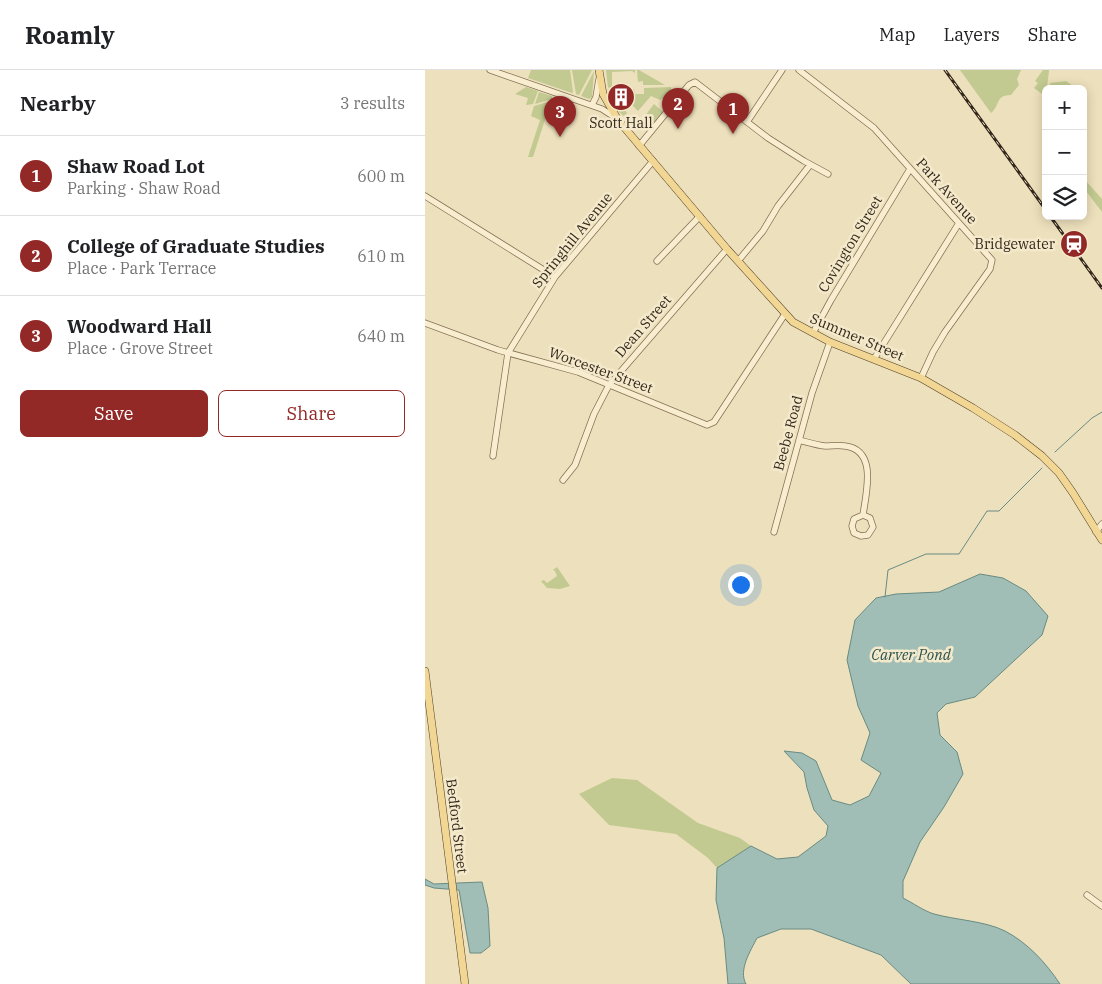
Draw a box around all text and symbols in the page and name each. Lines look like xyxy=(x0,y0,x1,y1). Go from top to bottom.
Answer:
text: Roamly xyxy=(25,19,115,51)
text: Map xyxy=(879,23,916,46)
text: Layers xyxy=(944,23,1000,46)
text: Share xyxy=(1028,23,1077,46)
building icon: Scott Hall xyxy=(606,82,636,112)
map controls xyxy=(1042,85,1087,220)
button: + xyxy=(1042,85,1087,130)
pin: 2 xyxy=(662,88,694,129)
text: Nearby xyxy=(20,89,96,117)
text: 3 results xyxy=(340,93,405,113)
pin: 1 xyxy=(717,93,749,134)
pin: 3 xyxy=(544,96,576,137)
place label: Scott Hall xyxy=(589,114,653,132)
button: − xyxy=(1042,130,1087,175)
text: Shaw Road Lot xyxy=(67,154,205,178)
street label: Park Avenue xyxy=(913,154,981,228)
text: 1 xyxy=(31,166,41,186)
text: 600 m xyxy=(357,166,405,186)
button: layers xyxy=(1042,175,1087,220)
text: Parking · Shaw Road xyxy=(67,178,221,198)
street label: Springhill Avenue xyxy=(528,189,616,291)
street label: Covington Street xyxy=(814,192,886,296)
station icon: Bridgewater xyxy=(1059,229,1089,259)
text: College of Graduate Studies xyxy=(67,234,325,258)
place label: Bridgewater xyxy=(975,235,1056,253)
text: 2 xyxy=(31,246,41,266)
text: 610 m xyxy=(357,246,405,266)
text: Place · Park Terrace xyxy=(67,258,216,278)
street label: Dean Street xyxy=(611,291,675,361)
street label: Summer Street xyxy=(808,309,907,365)
text: Woodward Hall xyxy=(67,314,212,338)
text: 3 xyxy=(31,326,41,346)
text: 640 m xyxy=(357,326,405,346)
text: Place · Grove Street xyxy=(67,338,213,358)
street label: Worcester Street xyxy=(546,343,656,397)
button: Save xyxy=(20,390,208,437)
button: Share xyxy=(218,390,405,437)
street label: Beebe Road xyxy=(769,393,807,473)
your location xyxy=(728,572,754,598)
water label: Carver Pond xyxy=(871,645,952,664)
street label: Bedford Street xyxy=(442,778,472,875)

